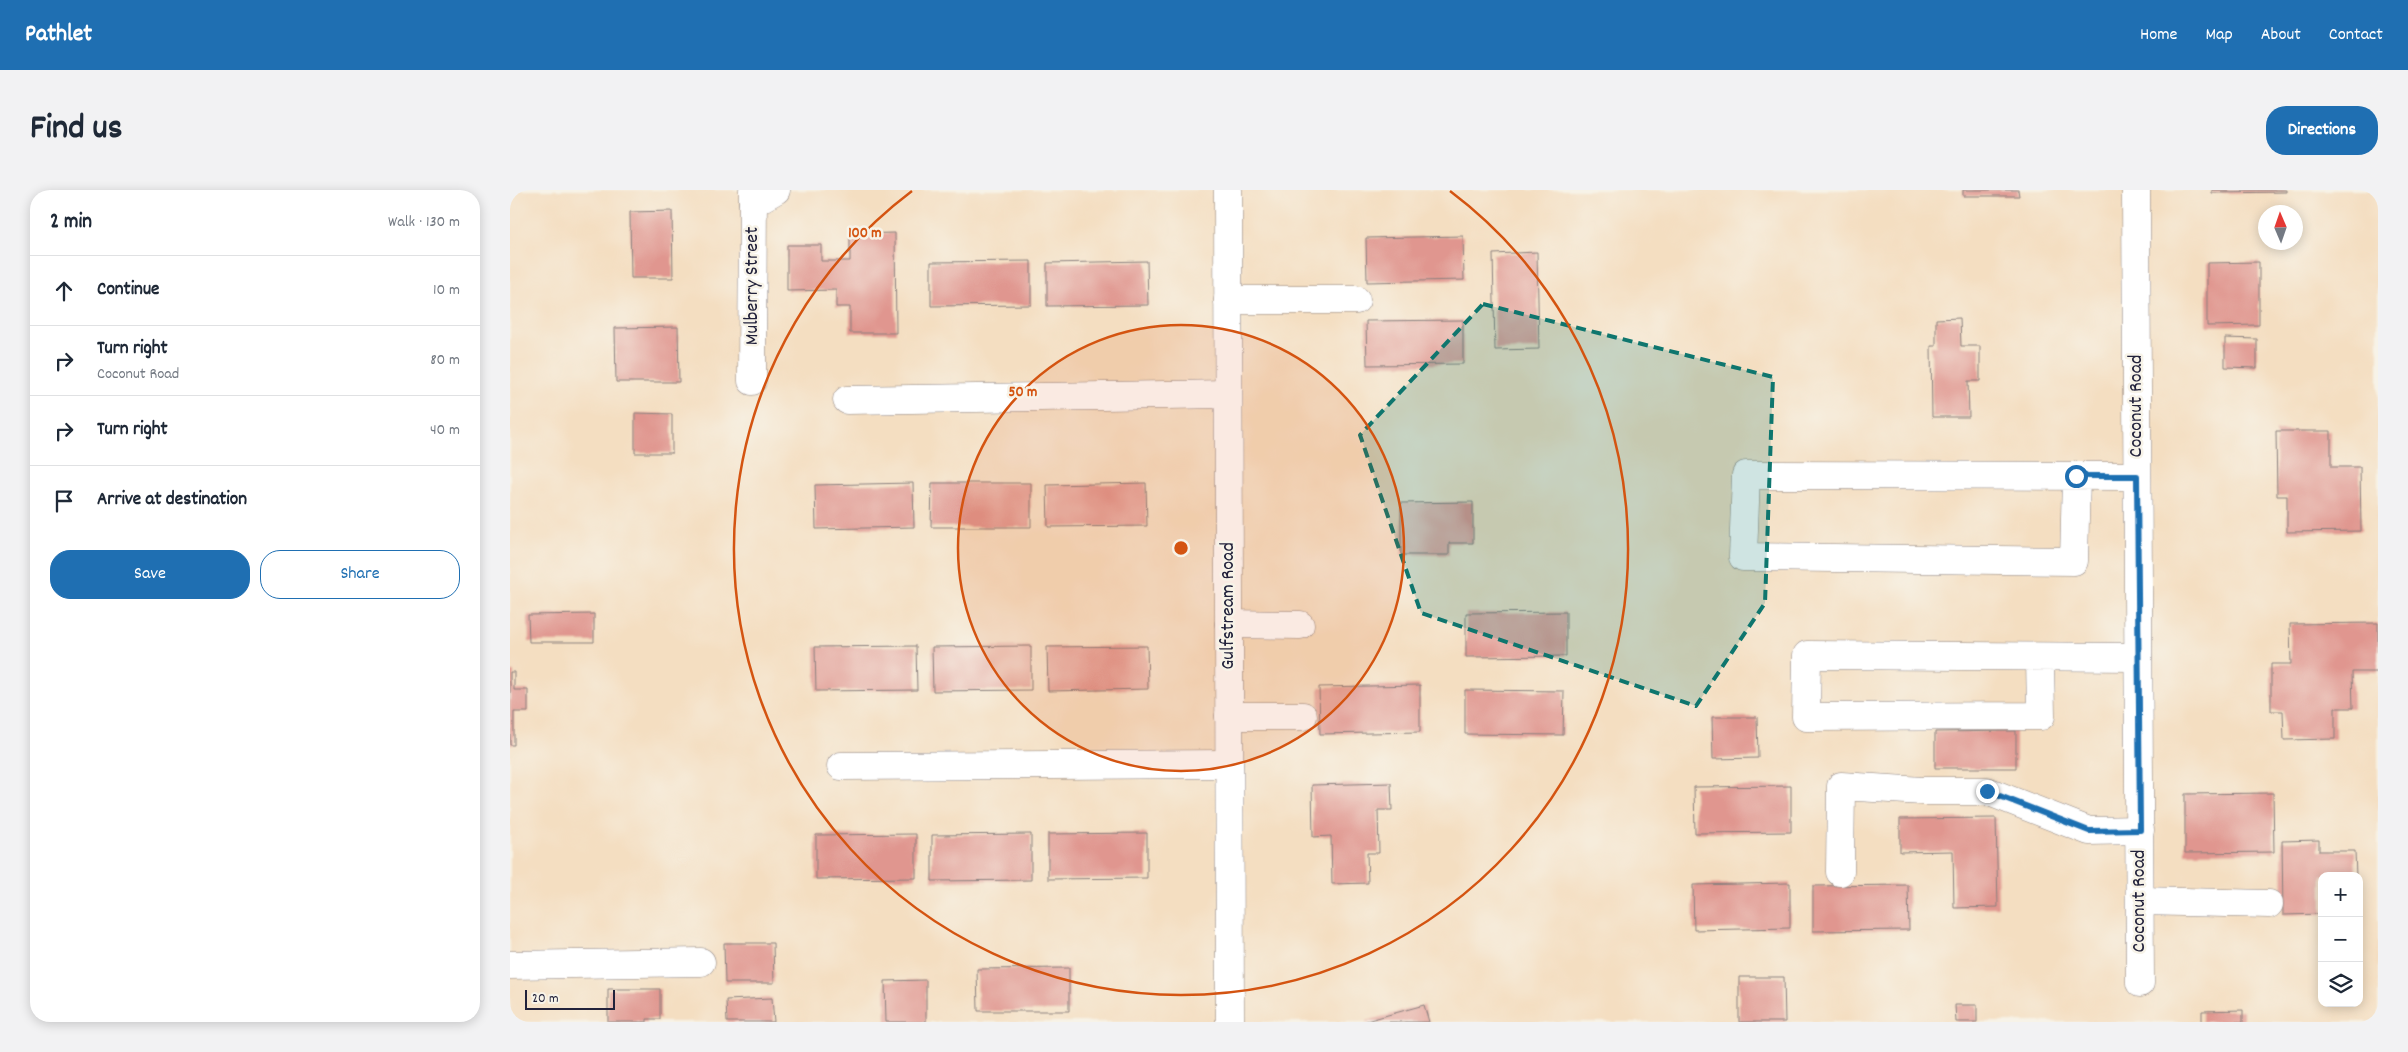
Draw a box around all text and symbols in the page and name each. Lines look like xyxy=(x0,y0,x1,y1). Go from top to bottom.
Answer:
text: Pathlet xyxy=(25,18,92,52)
text: Home xyxy=(2140,23,2177,48)
text: Map xyxy=(2205,23,2233,48)
text: About xyxy=(2261,23,2301,48)
text: Contact xyxy=(2329,23,2383,48)
text: Find us xyxy=(30,105,122,155)
button: Directions xyxy=(2266,106,2378,155)
north arrow xyxy=(2258,205,2303,250)
text: 2 min xyxy=(50,208,92,238)
text: Walk · 130 m xyxy=(388,211,460,234)
text: 100 m xyxy=(848,223,882,245)
street label: Mulberry Street xyxy=(739,227,767,345)
icon: ahead xyxy=(50,277,78,305)
text: Continue xyxy=(97,277,159,304)
text: 10 m xyxy=(433,279,460,302)
text: Turn right xyxy=(97,336,168,363)
icon: right xyxy=(50,347,78,375)
text: 80 m xyxy=(430,349,460,372)
street label: Coconut Road xyxy=(2123,355,2151,457)
text: Coconut Road xyxy=(97,363,179,386)
text: 50 m xyxy=(1009,382,1037,404)
icon: right xyxy=(50,417,78,445)
text: Turn right xyxy=(97,417,168,444)
text: 40 m xyxy=(430,419,460,442)
route start xyxy=(2065,465,2088,488)
icon: arrive xyxy=(50,487,78,515)
text: Arrive at destination xyxy=(97,487,247,514)
centre of rings xyxy=(1172,539,1190,557)
street label: Gulfstream Road xyxy=(1215,542,1243,670)
button: Save xyxy=(50,550,250,599)
button: Share xyxy=(260,550,460,599)
route end xyxy=(1976,780,1999,803)
street label: Coconut Road xyxy=(2126,850,2154,952)
map controls xyxy=(2318,872,2363,1007)
button: + xyxy=(2318,872,2363,917)
button: − xyxy=(2318,917,2363,962)
button: layers xyxy=(2318,962,2363,1007)
scale bar xyxy=(525,987,615,1010)
text: 20 m xyxy=(532,989,559,1009)

